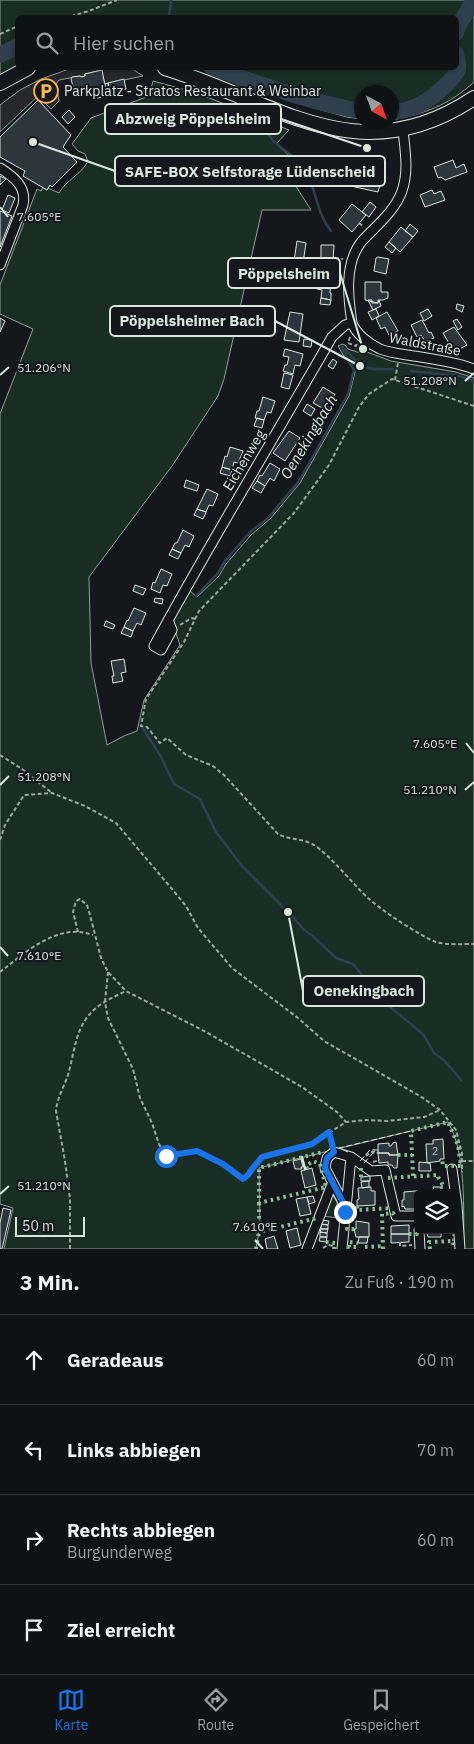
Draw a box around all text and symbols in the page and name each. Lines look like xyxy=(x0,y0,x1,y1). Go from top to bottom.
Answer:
search box xyxy=(15,15,459,70)
icon: search xyxy=(33,29,61,57)
text: Hier suchen xyxy=(73,31,175,55)
parking icon: Parkplatz - Stratos Restaurant & Weinbar xyxy=(33,78,59,104)
place label: Parkplatz - Stratos Restaurant & Weinbar xyxy=(64,82,321,100)
north arrow xyxy=(354,85,399,130)
callout: Abzweig Pöppelsheim xyxy=(105,104,281,134)
text: Abzweig Pöppelsheim xyxy=(115,109,271,128)
callout: SAFE-BOX Selfstorage Lüdenscheid xyxy=(115,156,385,186)
text: SAFE-BOX Selfstorage Lüdenscheid xyxy=(125,162,375,181)
text: 7.605°E xyxy=(17,209,61,224)
callout: Pöppelsheim xyxy=(228,258,340,288)
text: Pöppelsheim xyxy=(238,264,330,283)
callout: Pöppelsheimer Bach xyxy=(110,306,275,336)
text: Pöppelsheimer Bach xyxy=(119,311,265,330)
street label: Waldstraße xyxy=(388,328,463,360)
text: 51.206°N xyxy=(17,360,71,375)
text: 51.208°N xyxy=(403,373,457,388)
water label: Oenekingbach xyxy=(276,391,341,482)
street label: Eichenweg xyxy=(219,426,270,494)
text: 7.605°E xyxy=(413,736,457,751)
text: 51.208°N xyxy=(17,769,71,784)
text: 51.210°N xyxy=(403,782,457,797)
text: 7.610°E xyxy=(17,948,61,963)
callout: Oenekingbach xyxy=(303,976,424,1006)
text: Oenekingbach xyxy=(313,981,415,1000)
house number: 2 xyxy=(432,1144,438,1158)
route start xyxy=(155,1145,178,1168)
text: 51.210°N xyxy=(17,1178,71,1193)
map controls xyxy=(414,1189,459,1234)
button: layers xyxy=(414,1189,459,1234)
route end xyxy=(334,1201,357,1224)
scale bar xyxy=(15,1214,85,1237)
text: 50 m xyxy=(22,1217,54,1235)
text: 7.610°E xyxy=(233,1219,277,1234)
text: 3 Min. xyxy=(20,1268,80,1296)
text: Zu Fuß · 190 m xyxy=(345,1272,454,1292)
icon: ahead xyxy=(20,1346,48,1374)
text: Geradeaus xyxy=(67,1348,164,1372)
text: 60 m xyxy=(417,1350,454,1370)
icon: left xyxy=(20,1436,48,1464)
text: Links abbiegen xyxy=(67,1438,201,1462)
text: 70 m xyxy=(417,1440,454,1460)
text: Rechts abbiegen xyxy=(67,1518,215,1542)
icon: right xyxy=(20,1526,48,1554)
text: 60 m xyxy=(417,1530,454,1550)
text: Burgunderweg xyxy=(67,1542,172,1562)
icon: arrive xyxy=(20,1616,48,1644)
text: Ziel erreicht xyxy=(67,1618,175,1642)
tab: Karte xyxy=(54,1686,88,1734)
tab: Route xyxy=(197,1686,234,1734)
tab: Gespeichert xyxy=(343,1686,420,1734)

